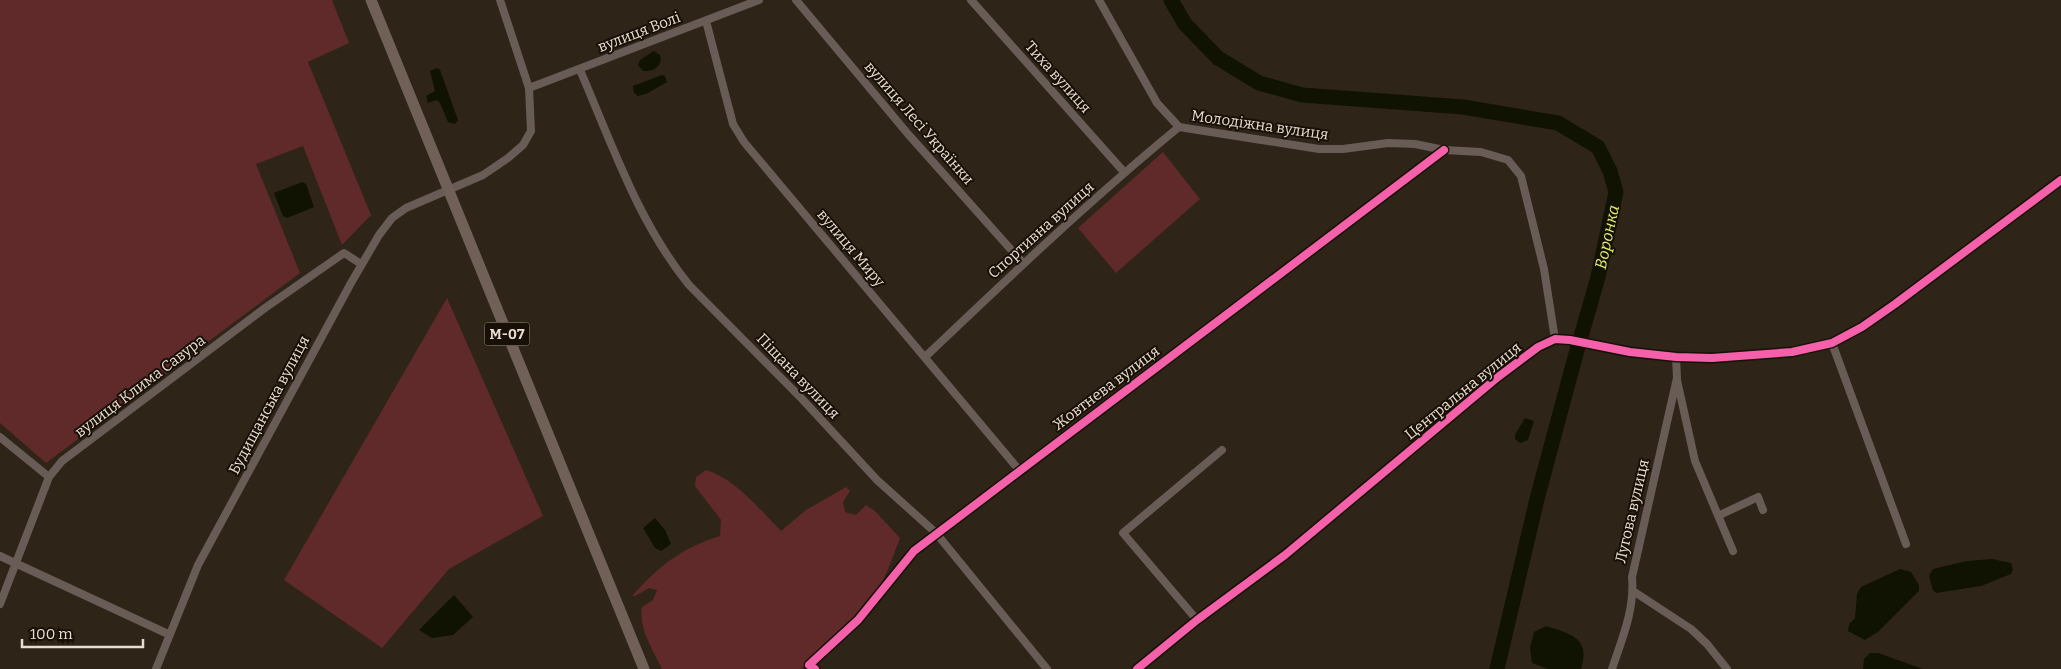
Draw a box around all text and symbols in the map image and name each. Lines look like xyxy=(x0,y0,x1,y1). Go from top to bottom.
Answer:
street label: вулиця Волі xyxy=(595,8,683,56)
street label: Тиха вулиця xyxy=(1021,38,1095,116)
street label: вулиця Лесі Українки xyxy=(861,58,977,188)
street label: Молодіжна вулиця xyxy=(1190,106,1330,144)
street label: Спортивна вулиця xyxy=(984,178,1098,282)
water label: Воронка xyxy=(1591,203,1623,271)
street label: вулиця Миру xyxy=(813,206,889,290)
road number: М-07 xyxy=(484,322,530,346)
street label: Піщана вулиця xyxy=(753,330,843,422)
street label: вулиця Клима Савура xyxy=(71,331,209,441)
street label: Будищанська вулиця xyxy=(225,333,313,477)
street label: Центральна вулиця xyxy=(1401,339,1525,443)
street label: Жовтнева вулиця xyxy=(1049,342,1163,434)
street label: Лугова вулиця xyxy=(1611,457,1653,565)
scale bar xyxy=(22,616,144,648)
text: 100 m xyxy=(30,625,73,643)

